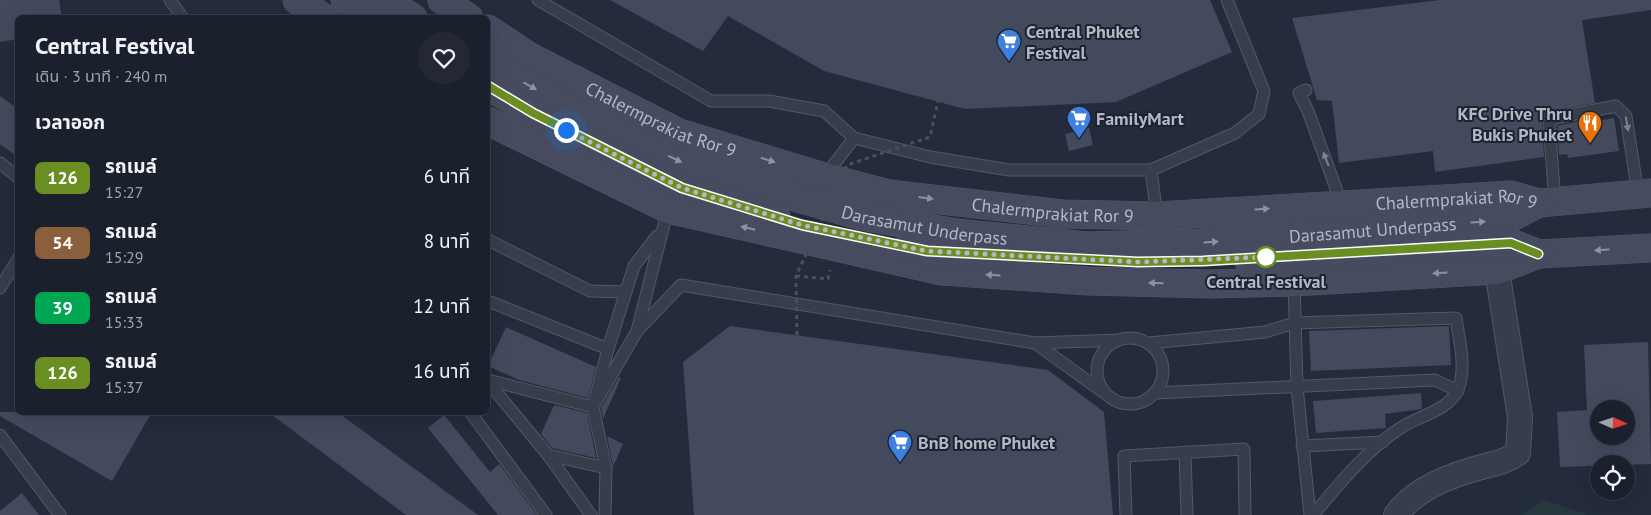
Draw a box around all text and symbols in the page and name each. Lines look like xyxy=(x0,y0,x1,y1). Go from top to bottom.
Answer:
place label: Central Phuket Festival xyxy=(1026,20,1140,64)
supermarket icon: Central Phuket Festival xyxy=(996,28,1022,62)
text: Central Festival xyxy=(35,30,194,61)
button: heart xyxy=(418,32,470,84)
text: เดิน · 3 นาที · 240 m xyxy=(35,66,167,86)
street label: Chalermprakiat Ror 9 xyxy=(582,76,739,161)
one-way arrow xyxy=(523,82,537,90)
place label: KFC Drive Thru Bukis Phuket xyxy=(1457,102,1573,146)
supermarket icon: FamilyMart xyxy=(1066,105,1092,139)
place label: FamilyMart xyxy=(1096,107,1184,130)
text: เวลาออก xyxy=(35,110,105,134)
restaurant icon: KFC Drive Thru Bukis Phuket xyxy=(1577,110,1603,144)
one-way arrow xyxy=(1624,116,1632,132)
your location xyxy=(554,118,579,143)
one-way arrow xyxy=(1322,151,1330,166)
text: รถเมล์ xyxy=(105,154,157,178)
one-way arrow xyxy=(668,156,682,164)
one-way arrow xyxy=(761,157,776,165)
text: 6 นาที xyxy=(424,164,470,188)
text: 126 xyxy=(47,166,78,189)
text: 15:27 xyxy=(105,182,143,202)
street label: Chalermprakiat Ror 9 xyxy=(1375,183,1540,215)
street label: Chalermprakiat Ror 9 xyxy=(970,192,1134,227)
one-way arrow xyxy=(918,194,934,202)
street label: Darasamut Underpass xyxy=(839,200,1009,250)
one-way arrow xyxy=(1255,205,1271,213)
street label: Darasamut Underpass xyxy=(1288,212,1457,248)
one-way arrow xyxy=(1470,217,1486,225)
text: รถเมล์ xyxy=(105,219,157,243)
one-way arrow xyxy=(741,224,756,232)
text: 8 นาที xyxy=(424,229,470,253)
text: 54 xyxy=(52,231,73,254)
one-way arrow xyxy=(1204,238,1220,246)
marker: Central Festival xyxy=(1255,246,1277,268)
text: 15:29 xyxy=(105,247,143,267)
one-way arrow xyxy=(1594,247,1610,255)
one-way arrow xyxy=(985,270,1001,278)
place label: Central Festival xyxy=(1206,270,1326,293)
one-way arrow xyxy=(1432,270,1448,278)
one-way arrow xyxy=(1147,279,1163,287)
text: รถเมล์ xyxy=(105,284,157,308)
text: 12 นาที xyxy=(413,294,470,318)
text: 39 xyxy=(52,296,73,319)
text: 15:33 xyxy=(105,312,143,332)
text: รถเมล์ xyxy=(105,349,157,373)
text: 16 นาที xyxy=(413,359,470,383)
text: 126 xyxy=(47,361,78,384)
text: 15:37 xyxy=(105,377,143,397)
north arrow xyxy=(1590,400,1635,445)
map controls xyxy=(1590,400,1635,500)
supermarket icon: BnB home Phuket xyxy=(887,429,913,463)
place label: BnB home Phuket xyxy=(918,431,1056,454)
button: locate xyxy=(1590,455,1635,500)

